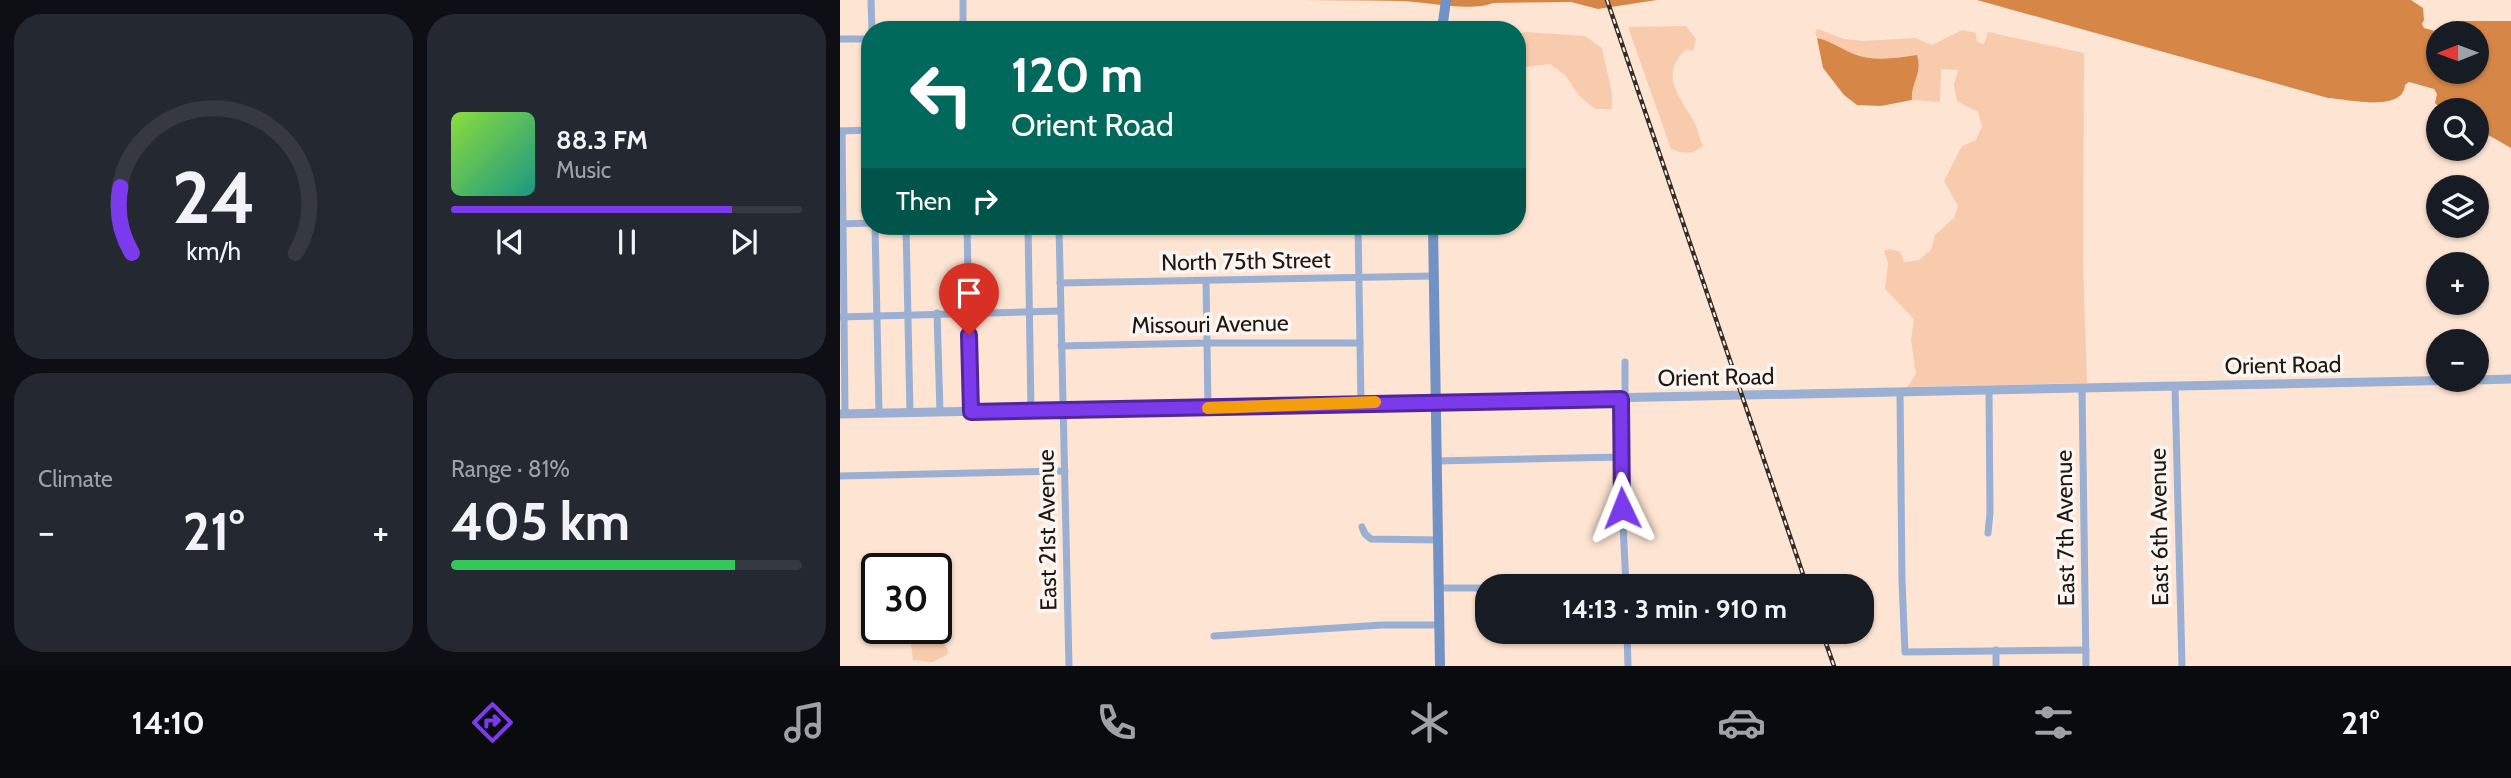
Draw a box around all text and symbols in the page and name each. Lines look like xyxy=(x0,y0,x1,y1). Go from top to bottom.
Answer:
north arrow xyxy=(2426,21,2488,84)
map controls xyxy=(2426,21,2489,392)
text: 120 m xyxy=(1011,45,1143,104)
icon: left xyxy=(896,49,987,140)
button: search xyxy=(2426,98,2489,161)
text: Orient Road xyxy=(1011,105,1174,144)
text: 88.3 FM xyxy=(556,124,648,156)
text: 24 xyxy=(172,153,255,241)
text: Music xyxy=(556,156,611,184)
button: layers xyxy=(2426,175,2489,238)
icon: right xyxy=(966,182,1004,220)
text: Then xyxy=(896,185,952,217)
icon: previous xyxy=(491,223,529,261)
icon: pause xyxy=(608,223,646,261)
icon: next xyxy=(725,223,763,261)
text: km/h xyxy=(186,236,241,266)
street label: North 75th Street xyxy=(1161,246,1331,276)
button: + xyxy=(2426,252,2489,315)
pin xyxy=(939,263,999,335)
icon: arrive xyxy=(950,274,988,312)
street label: Missouri Avenue xyxy=(1131,309,1289,339)
button: − xyxy=(2426,329,2489,392)
street label: Orient Road xyxy=(2224,350,2342,380)
street label: Orient Road xyxy=(1657,362,1775,392)
street label: East 6th Avenue xyxy=(2144,448,2174,606)
street label: East 21st Avenue xyxy=(1032,449,1062,611)
street label: East 7th Avenue xyxy=(2050,449,2080,606)
text: Range · 81% xyxy=(451,455,570,483)
text: Climate xyxy=(38,465,113,493)
position arrow xyxy=(1585,471,1659,545)
text: 405 km xyxy=(451,490,630,553)
text: 21° xyxy=(183,500,244,563)
text: − xyxy=(38,508,55,555)
text: + xyxy=(372,508,389,555)
speed limit sign: 30 xyxy=(861,553,952,644)
text: 14:13 · 3 min · 910 m xyxy=(1562,593,1787,625)
icon: directions xyxy=(468,698,517,747)
icon: music xyxy=(780,698,829,747)
icon: phone xyxy=(1092,698,1141,747)
icon: climate xyxy=(1405,698,1454,747)
icon: car xyxy=(1717,698,1766,747)
icon: filters xyxy=(2029,698,2078,747)
text: 14:10 xyxy=(132,703,205,742)
text: 21° xyxy=(2341,703,2379,742)

